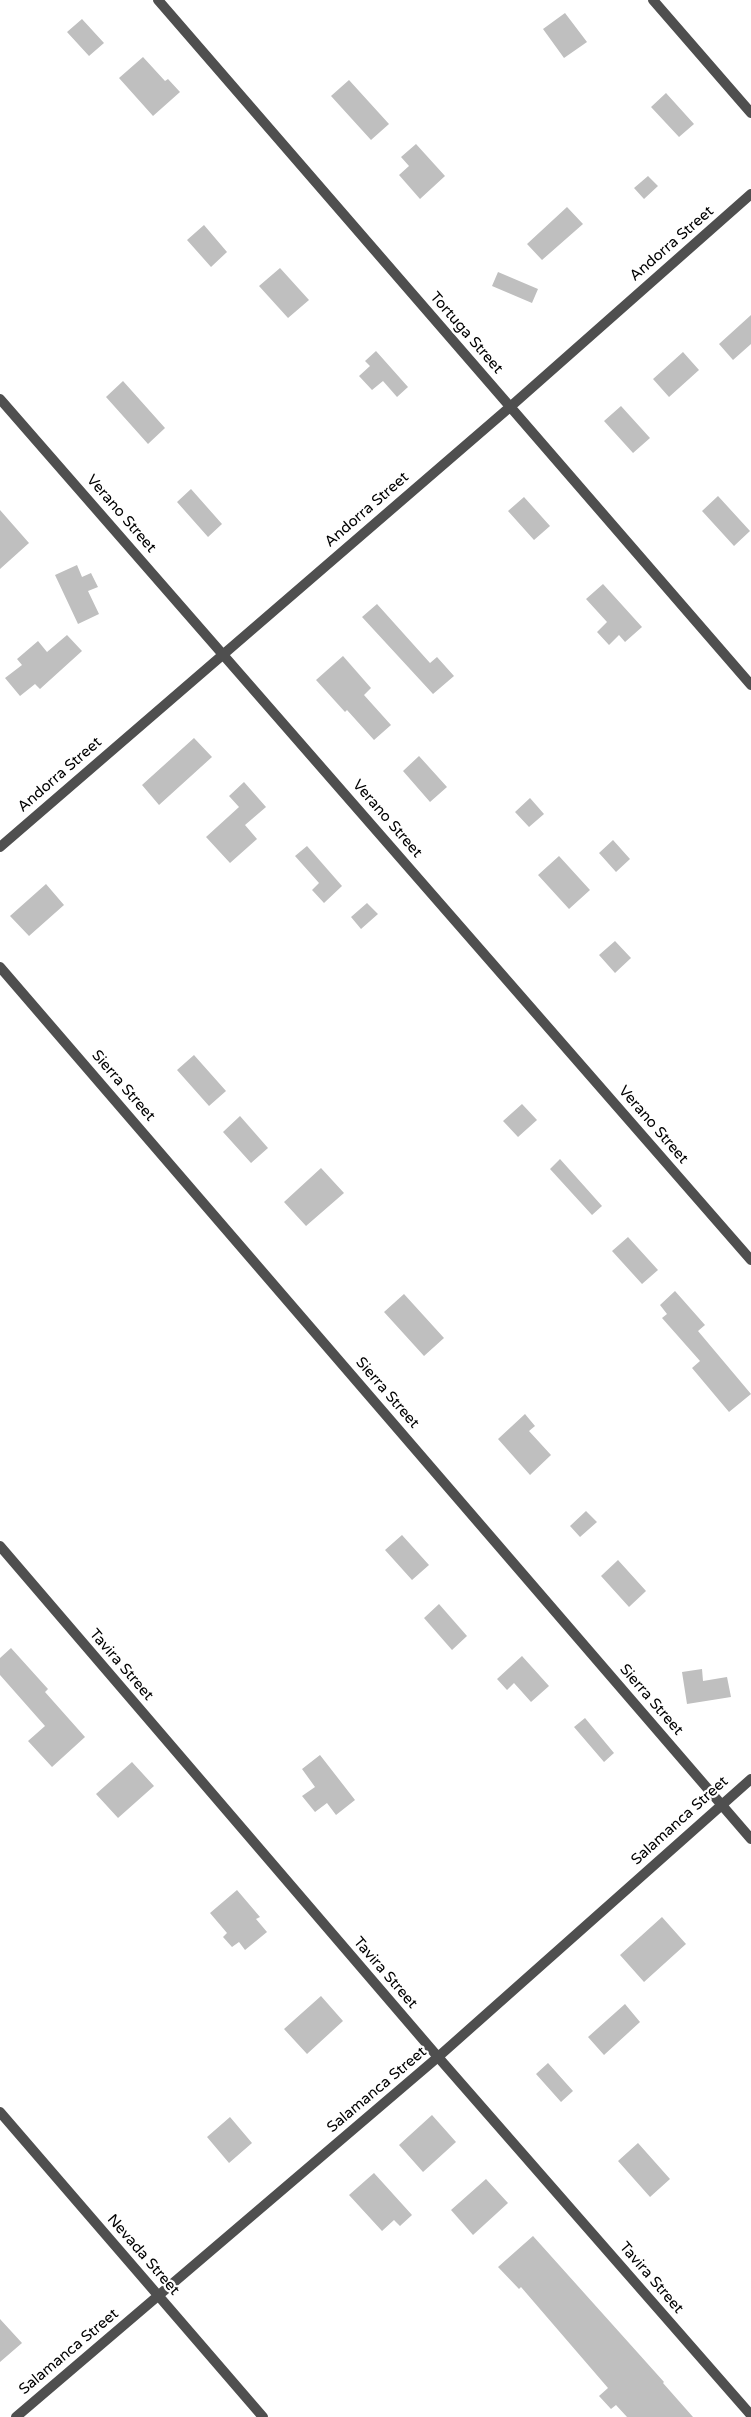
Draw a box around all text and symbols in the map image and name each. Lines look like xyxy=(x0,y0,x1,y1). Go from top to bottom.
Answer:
street label: Andorra Street xyxy=(626,203,718,285)
street label: Tortuga Street xyxy=(426,288,506,378)
street label: Andorra Street xyxy=(321,469,413,551)
street label: Verano Street xyxy=(82,471,160,557)
street label: Andorra Street xyxy=(14,734,106,816)
street label: Verano Street xyxy=(348,776,426,862)
street label: Sierra Street xyxy=(87,1047,159,1125)
street label: Verano Street xyxy=(614,1082,692,1168)
street label: Sierra Street xyxy=(351,1354,423,1432)
street label: Tavira Street xyxy=(85,1626,157,1704)
street label: Sierra Street xyxy=(615,1661,687,1739)
street label: Salamanca Street xyxy=(628,1773,732,1869)
street label: Tavira Street xyxy=(349,1934,421,2012)
street label: Salamanca Street xyxy=(324,2043,430,2137)
street label: Nevada Street xyxy=(103,2211,183,2299)
street label: Tavira Street xyxy=(615,2239,687,2317)
street label: Salamanca Street xyxy=(16,2305,122,2399)

